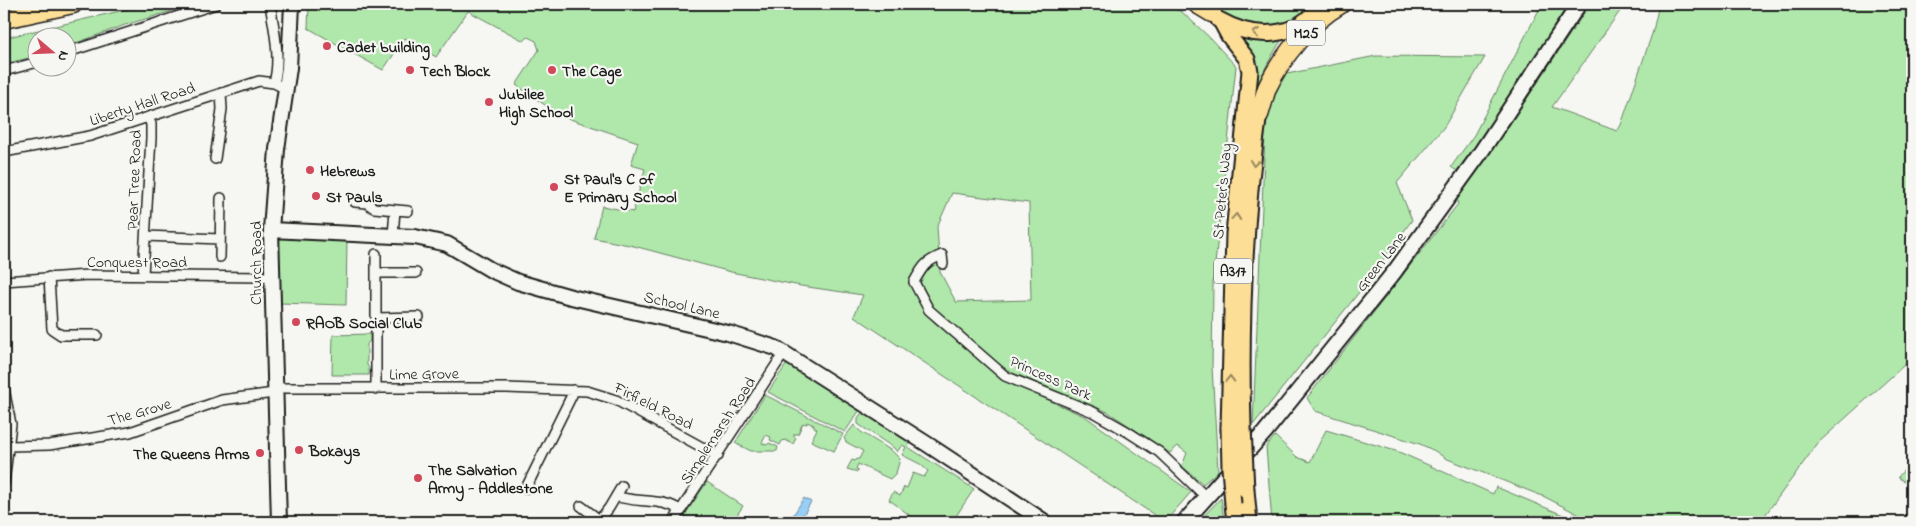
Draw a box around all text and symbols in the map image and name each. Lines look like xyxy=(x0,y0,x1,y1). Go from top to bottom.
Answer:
road number: M25 xyxy=(1287,20,1325,46)
north arrow xyxy=(28,28,78,78)
one-way arrow xyxy=(1252,28,1260,39)
place label: Cadet building xyxy=(337,36,430,61)
marker: Cadet building xyxy=(321,40,333,52)
text: N xyxy=(51,48,74,64)
place label: Tech Block xyxy=(420,60,491,84)
place label: The Cage xyxy=(562,60,623,85)
marker: Tech Block xyxy=(404,64,416,76)
marker: The Cage xyxy=(546,64,558,76)
street label: Liberty Hall Road xyxy=(87,77,199,133)
place label: Jubilee High School xyxy=(499,83,573,126)
marker: Jubilee High School xyxy=(483,96,495,108)
street label: Pear Tree Road xyxy=(121,130,149,231)
street label: St Peter's Way xyxy=(1207,142,1239,240)
one-way arrow xyxy=(1249,159,1260,167)
place label: Hebrews xyxy=(320,160,376,184)
marker: Hebrews xyxy=(304,164,316,176)
place label: St Paul's C of E Primary School xyxy=(564,168,677,211)
marker: St Paul's C of E Primary School xyxy=(548,181,560,193)
place label: St Pauls xyxy=(326,186,383,210)
marker: St Pauls xyxy=(310,190,322,202)
one-way arrow xyxy=(1230,213,1241,221)
street label: Church Road xyxy=(245,221,269,305)
street label: Green Lane xyxy=(1350,226,1413,298)
street label: Conquest Road xyxy=(87,251,187,275)
road number: A317 xyxy=(1214,258,1252,284)
street label: School Lane xyxy=(641,286,723,327)
place label: RAOB Social Club xyxy=(305,312,422,336)
marker: RAOB Social Club xyxy=(290,316,302,328)
street label: Princess Park xyxy=(1005,350,1096,408)
street label: Lime Grove xyxy=(389,362,460,388)
street label: Simplemarsh Road xyxy=(675,372,763,490)
one-way arrow xyxy=(1224,375,1235,383)
street label: Firfield Road xyxy=(608,376,697,437)
street label: The Grove xyxy=(105,392,175,433)
place label: Bokays xyxy=(308,440,360,465)
place label: The Queens Arms xyxy=(133,443,250,467)
marker: Bokays xyxy=(293,444,305,456)
marker: The Queens Arms xyxy=(254,447,266,459)
place label: The Salvation Army - Addlestone xyxy=(428,459,554,502)
marker: The Salvation Army - Addlestone xyxy=(412,472,424,484)

